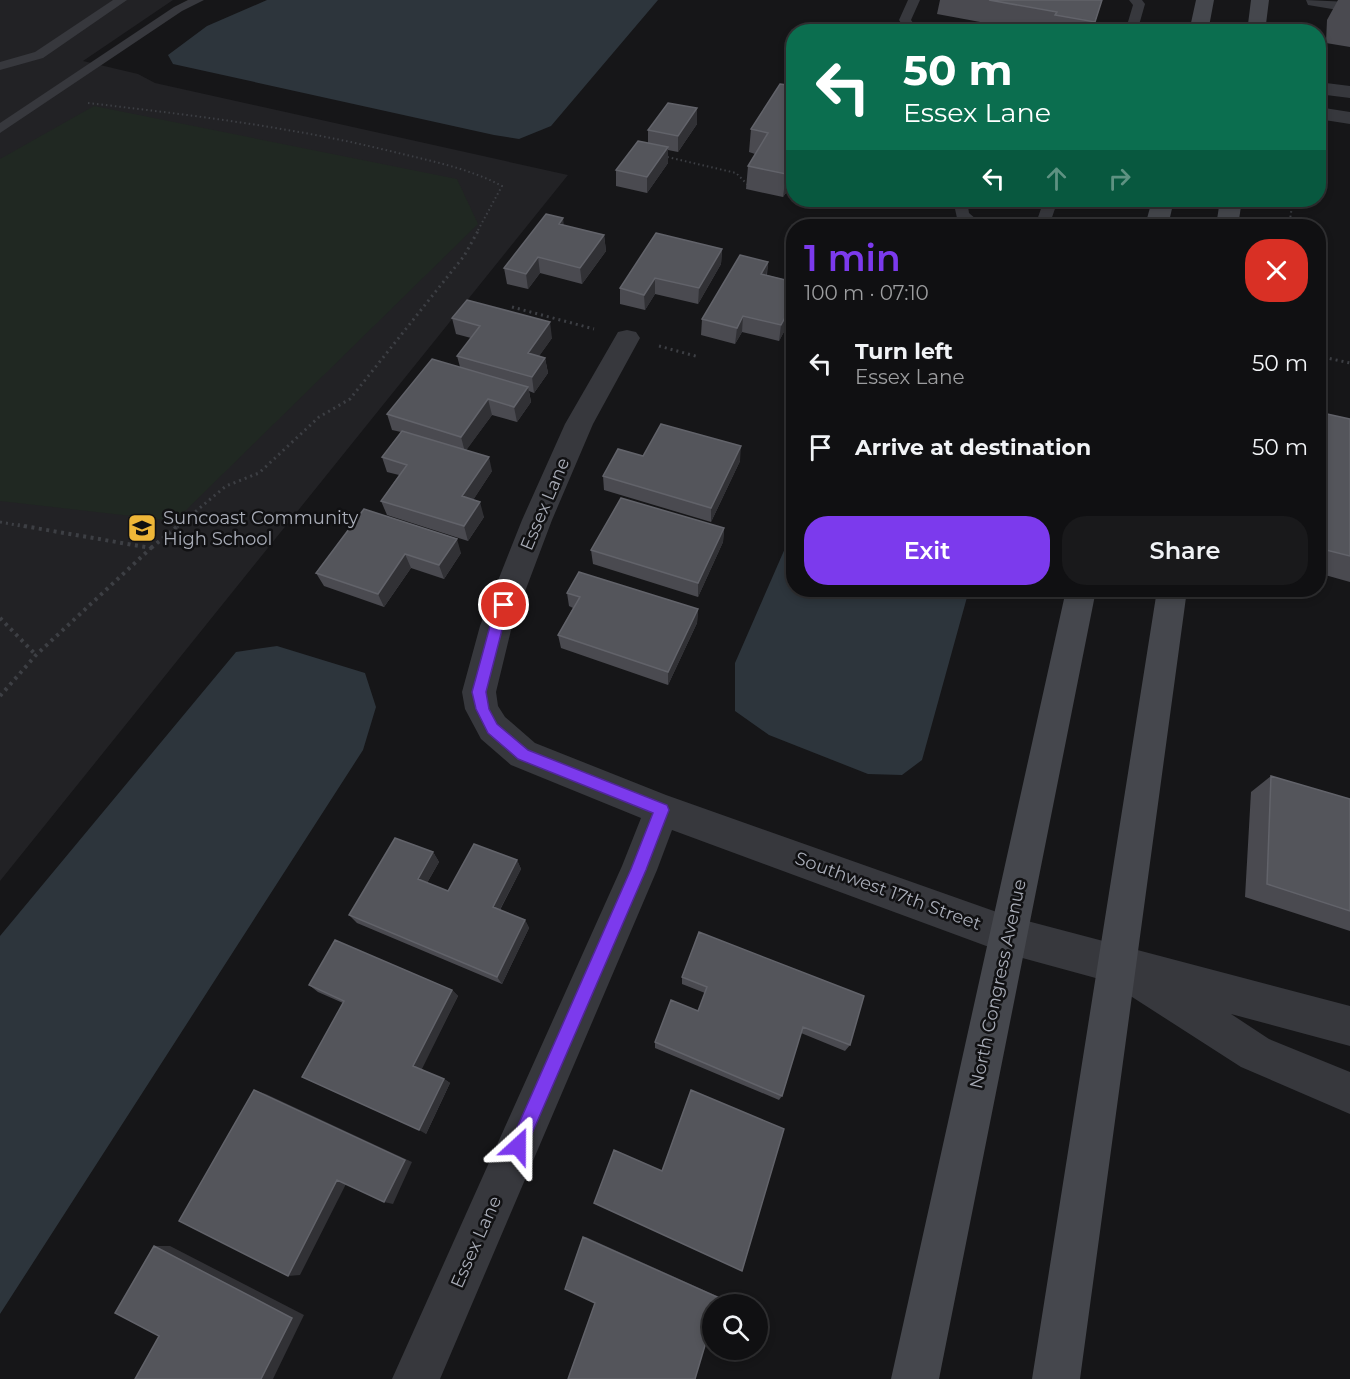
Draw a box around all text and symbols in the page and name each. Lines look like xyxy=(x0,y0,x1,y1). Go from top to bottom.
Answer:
text: 50 m xyxy=(903,44,1012,96)
icon: left xyxy=(804,48,882,126)
text: Essex Lane xyxy=(903,96,1051,129)
icon: left xyxy=(977,162,1010,195)
icon: ahead xyxy=(1040,162,1073,195)
icon: right xyxy=(1103,162,1136,195)
text: 1 min xyxy=(804,236,901,280)
button: close xyxy=(1245,239,1308,302)
text: 100 m · 07:10 xyxy=(804,281,929,305)
text: Turn left xyxy=(855,338,953,365)
icon: left xyxy=(804,347,837,380)
text: 50 m xyxy=(1252,350,1308,377)
text: Essex Lane xyxy=(855,365,965,389)
icon: arrive xyxy=(804,431,837,464)
text: Arrive at destination xyxy=(855,434,1091,461)
text: 50 m xyxy=(1252,434,1308,461)
street label: Essex Lane xyxy=(516,454,574,554)
place label: Suncoast Community High School xyxy=(163,507,358,550)
school or university icon: Suncoast Community High School xyxy=(126,512,158,544)
button: Exit xyxy=(804,516,1050,585)
button: Share xyxy=(1062,516,1308,585)
pin xyxy=(478,579,529,630)
icon: arrive xyxy=(487,588,520,621)
street label: Southwest 17th Street xyxy=(792,847,984,935)
street label: North Congress Avenue xyxy=(965,877,1031,1091)
position arrow xyxy=(486,1114,550,1178)
street label: Essex Lane xyxy=(446,1192,506,1292)
map controls xyxy=(702,1294,768,1360)
button: search xyxy=(702,1294,768,1360)

